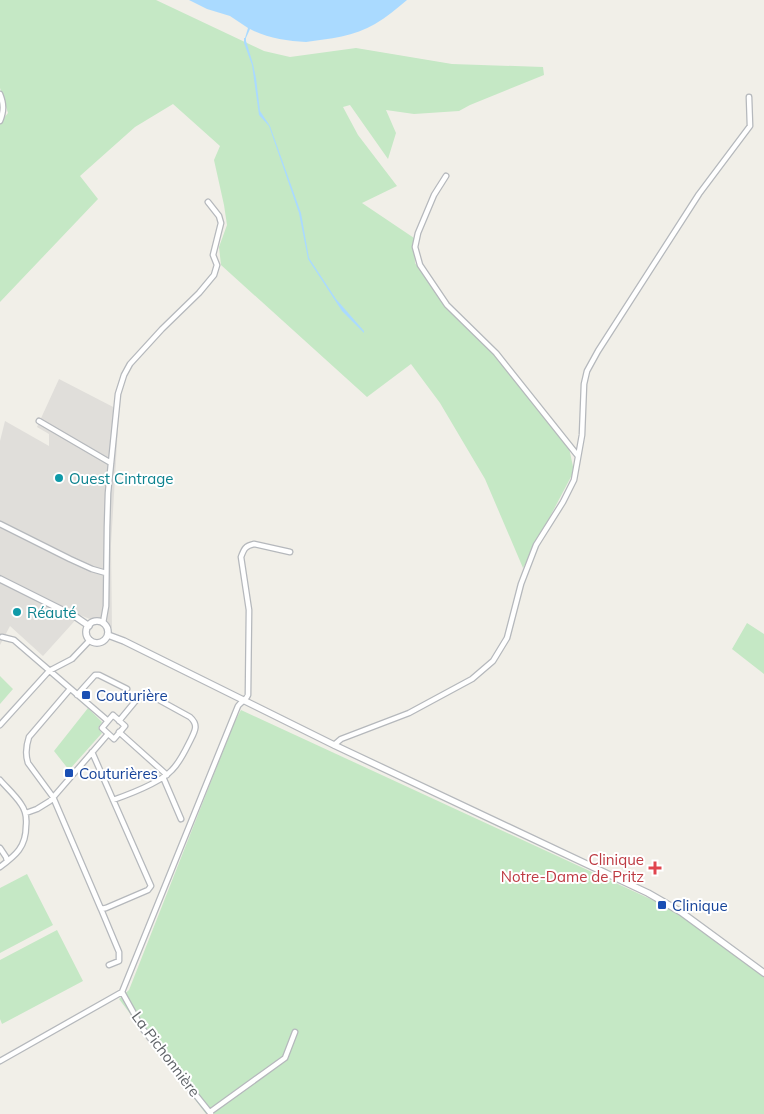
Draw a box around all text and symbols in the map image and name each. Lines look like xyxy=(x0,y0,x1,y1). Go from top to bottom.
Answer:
place label: Ouest Cintrage xyxy=(69,469,173,488)
marker: Ouest Cintrage xyxy=(53,472,65,484)
place label: Réauté xyxy=(27,603,76,622)
marker: Réauté xyxy=(11,606,23,618)
place label: Couturière xyxy=(96,686,168,705)
marker: Couturière xyxy=(80,689,92,701)
place label: Couturières xyxy=(79,764,158,783)
marker: Couturières xyxy=(63,767,75,779)
place label: Clinique Notre-Dame de Pritz xyxy=(501,850,644,886)
marker: Clinique Notre-Dame de Pritz xyxy=(648,861,662,875)
place label: Clinique xyxy=(672,896,728,915)
marker: Clinique xyxy=(656,899,668,911)
street label: La Pichonnière xyxy=(128,1008,204,1100)

